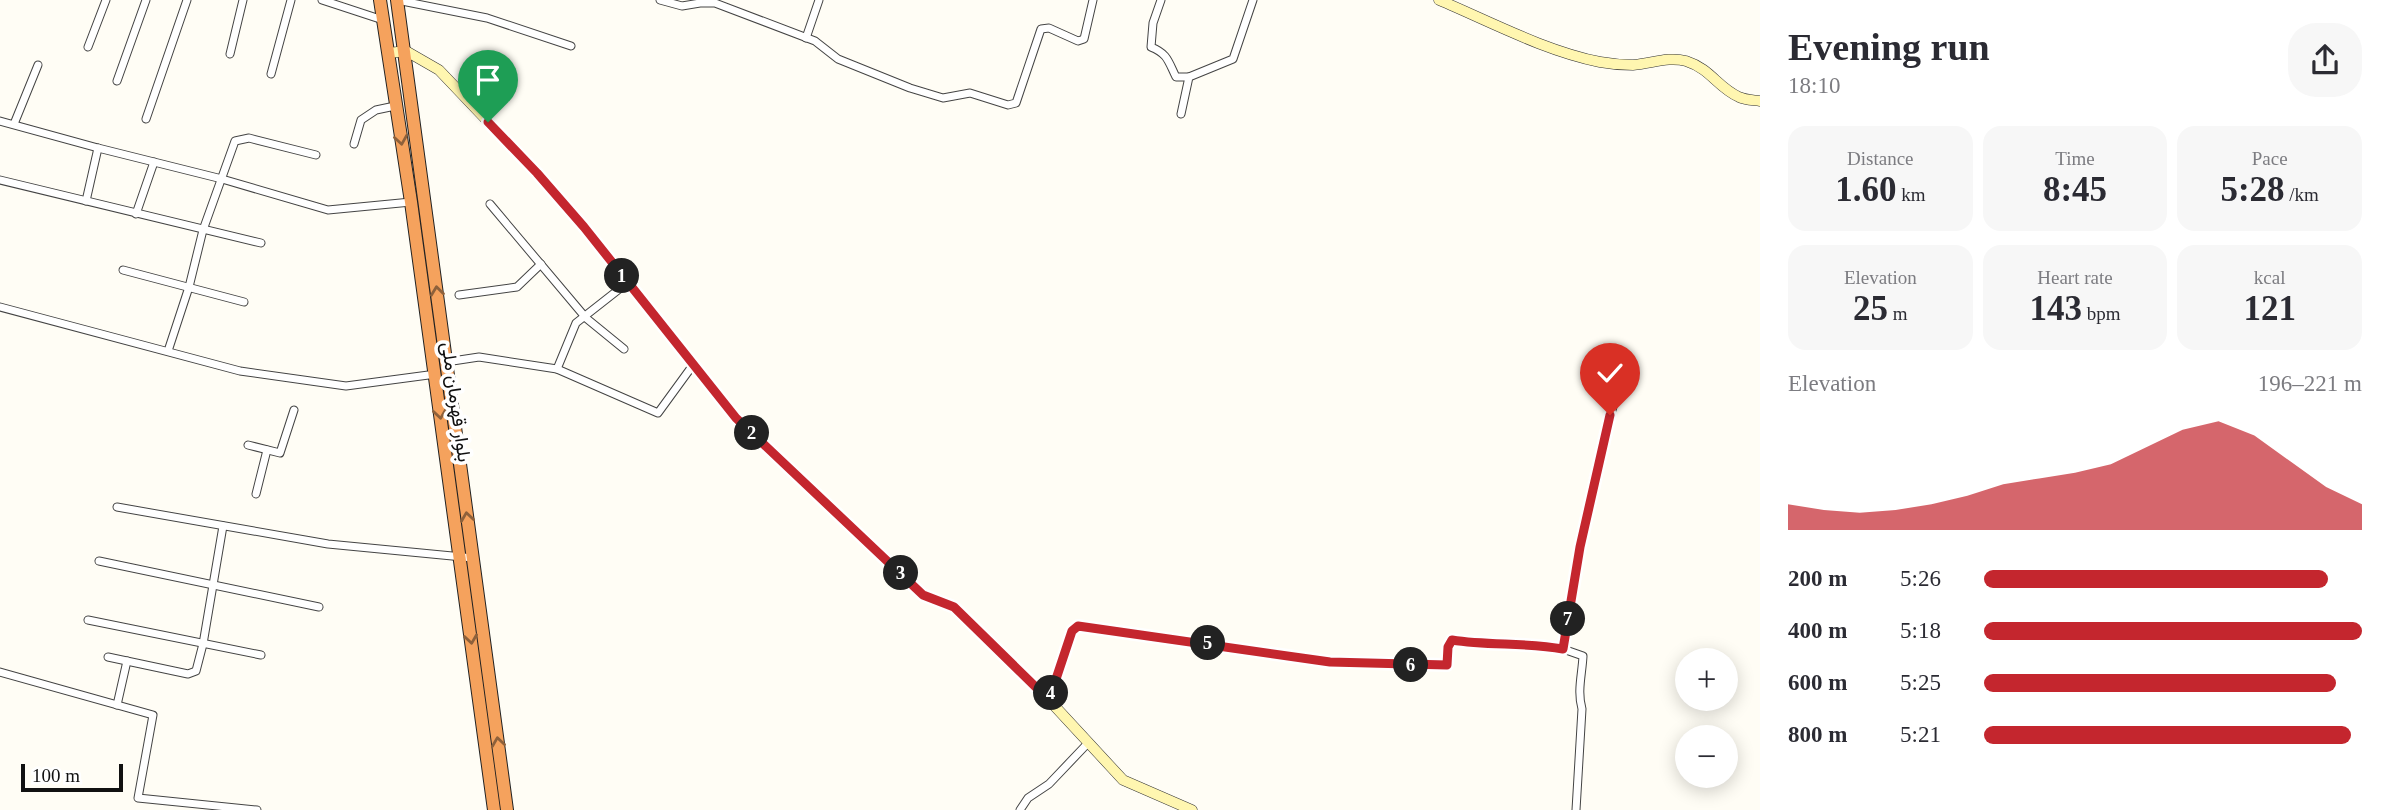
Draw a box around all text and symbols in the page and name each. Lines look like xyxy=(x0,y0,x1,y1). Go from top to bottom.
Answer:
button: share xyxy=(2288,23,2362,97)
text: Evening run xyxy=(1788,26,1990,68)
pin xyxy=(458,50,518,122)
icon: arrive xyxy=(469,61,507,99)
text: 18:10 xyxy=(1788,73,1840,98)
one-way arrow xyxy=(393,134,408,146)
text: Distance xyxy=(1847,148,1914,169)
text: Time xyxy=(2055,148,2095,169)
text: Pace xyxy=(2252,148,2288,169)
text: 1.60 xyxy=(1835,170,1896,209)
text: 8:45 xyxy=(2043,170,2107,209)
text: 5:28 xyxy=(2220,170,2285,209)
text: km xyxy=(1896,184,1925,205)
text: /km xyxy=(2285,184,2319,205)
pin: 1 xyxy=(604,258,640,294)
text: 1 xyxy=(617,265,626,286)
text: Elevation xyxy=(1844,267,1917,288)
text: Heart rate xyxy=(2037,267,2113,288)
text: kcal xyxy=(2254,267,2285,288)
one-way arrow xyxy=(430,286,445,297)
text: 25 xyxy=(1853,289,1888,328)
text: 143 xyxy=(2029,289,2082,328)
text: 121 xyxy=(2243,289,2296,328)
text: m xyxy=(1888,303,1908,324)
text: bpm xyxy=(2082,303,2121,324)
street label: بلوار قهرمان ملی xyxy=(437,341,475,464)
pin xyxy=(1580,343,1640,415)
icon: check xyxy=(1591,354,1629,392)
text: Elevation xyxy=(1788,371,1876,396)
text: 196–221 m xyxy=(2258,371,2362,396)
one-way arrow xyxy=(432,408,447,420)
pin: 2 xyxy=(734,416,770,450)
text: 2 xyxy=(747,422,756,443)
one-way arrow xyxy=(460,511,475,523)
pin: 3 xyxy=(884,556,918,590)
text: 3 xyxy=(896,562,905,583)
text: 200 m xyxy=(1788,566,1847,591)
text: 5:26 xyxy=(1900,566,1941,591)
pin: 7 xyxy=(1550,602,1586,636)
text: 7 xyxy=(1563,608,1572,629)
text: 400 m xyxy=(1788,618,1847,643)
text: 5:18 xyxy=(1900,618,1941,643)
pin: 5 xyxy=(1190,626,1226,660)
text: 5 xyxy=(1203,632,1212,653)
one-way arrow xyxy=(463,633,478,645)
pin: 6 xyxy=(1394,648,1428,682)
map controls xyxy=(1675,648,1738,788)
button: + xyxy=(1675,648,1738,711)
text: 6 xyxy=(1406,654,1415,675)
text: 600 m xyxy=(1788,670,1847,695)
text: 5:25 xyxy=(1900,670,1941,695)
pin: 4 xyxy=(1034,676,1068,710)
text: 4 xyxy=(1046,682,1055,703)
text: 800 m xyxy=(1788,722,1847,747)
text: 5:21 xyxy=(1900,722,1941,747)
button: − xyxy=(1675,725,1738,788)
one-way arrow xyxy=(491,737,506,748)
scale bar xyxy=(21,761,122,793)
text: 100 m xyxy=(32,765,80,786)

